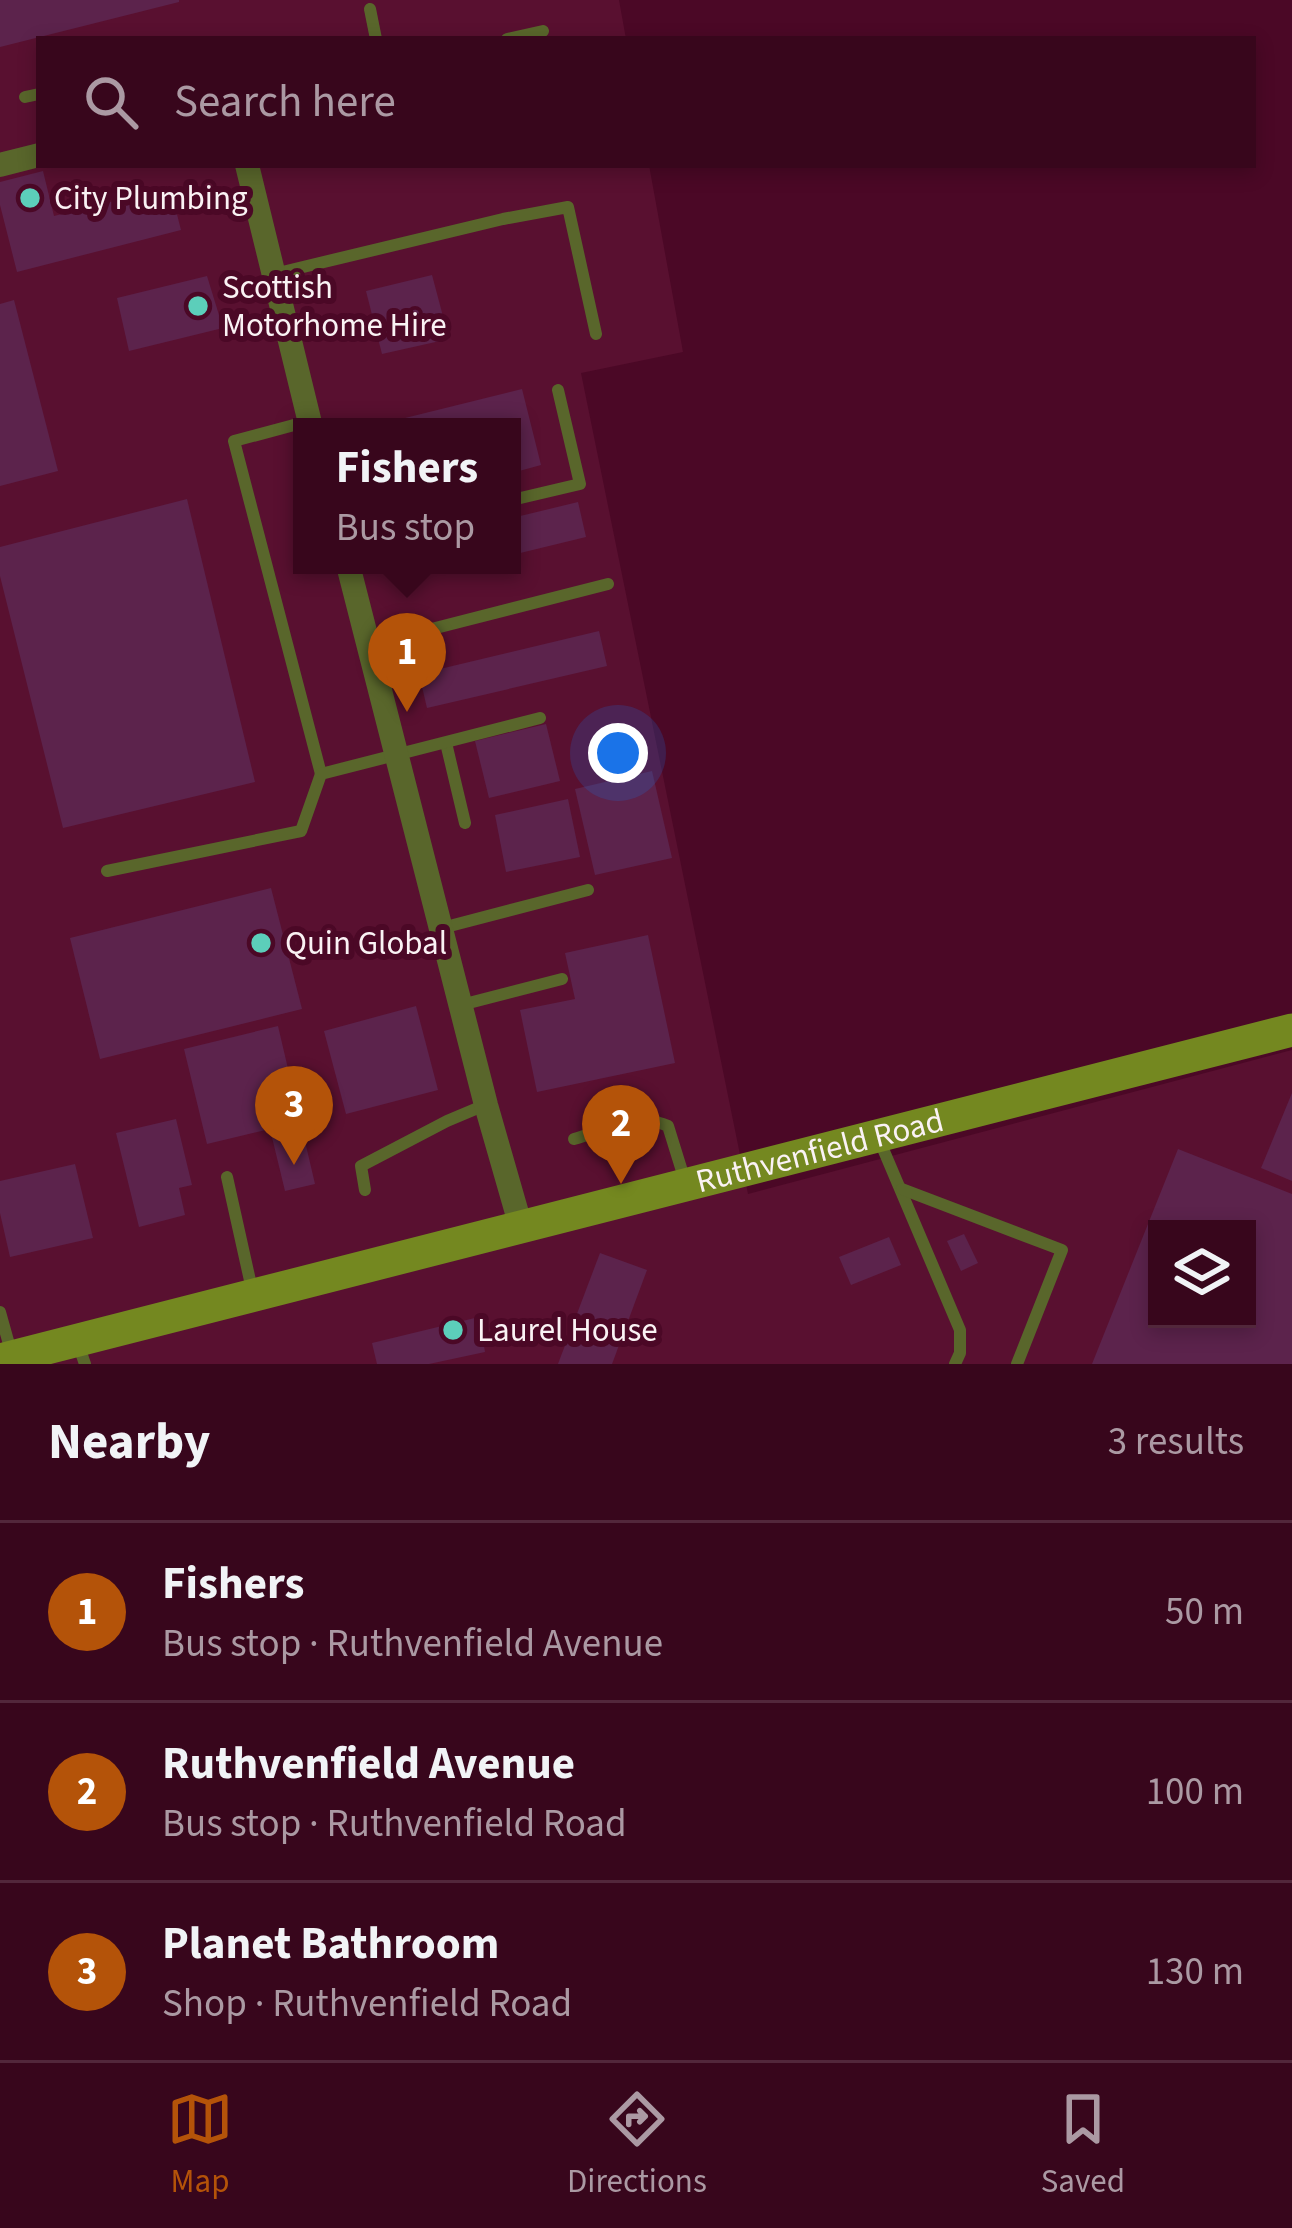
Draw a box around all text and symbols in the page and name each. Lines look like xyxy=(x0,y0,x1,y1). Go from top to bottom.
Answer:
search box xyxy=(36,36,1256,168)
icon: search xyxy=(78,69,144,135)
text: Search here xyxy=(174,70,396,134)
place label: City Plumbing xyxy=(54,175,248,222)
marker: City Plumbing xyxy=(17,185,43,211)
place label: Scottish Motorhome Hire xyxy=(222,264,447,349)
marker: Scottish Motorhome Hire xyxy=(185,293,211,319)
popup xyxy=(293,418,521,574)
text: Fishers xyxy=(336,436,478,500)
text: Bus stop xyxy=(336,500,475,556)
pin: 1 xyxy=(368,613,446,712)
your location xyxy=(588,723,648,783)
place label: Quin Global xyxy=(285,920,447,967)
marker: Quin Global xyxy=(248,930,274,956)
pin: 3 xyxy=(255,1066,333,1165)
pin: 2 xyxy=(582,1085,660,1184)
street label: Ruthvenfield Road xyxy=(691,1096,949,1205)
map controls xyxy=(1148,1220,1256,1328)
button: layers xyxy=(1148,1220,1256,1328)
place label: Laurel House xyxy=(477,1307,658,1354)
marker: Laurel House xyxy=(440,1317,466,1343)
text: Nearby xyxy=(48,1406,210,1478)
text: 3 results xyxy=(1108,1414,1244,1470)
text: Fishers xyxy=(162,1552,304,1616)
text: 1 xyxy=(77,1584,97,1640)
text: 50 m xyxy=(1165,1584,1244,1640)
text: Bus stop · Ruthvenfield Avenue xyxy=(162,1616,663,1672)
text: Ruthvenfield Avenue xyxy=(162,1732,575,1796)
text: 2 xyxy=(77,1764,97,1820)
text: 100 m xyxy=(1146,1764,1244,1820)
text: Bus stop · Ruthvenfield Road xyxy=(162,1796,627,1852)
text: Planet Bathroom xyxy=(162,1912,499,1976)
text: 3 xyxy=(77,1944,97,2000)
text: 130 m xyxy=(1146,1944,1244,2000)
text: Shop · Ruthvenfield Road xyxy=(162,1976,572,2032)
tab: Map xyxy=(167,2086,233,2205)
tab: Directions xyxy=(567,2086,707,2205)
tab: Saved xyxy=(1041,2086,1125,2205)

